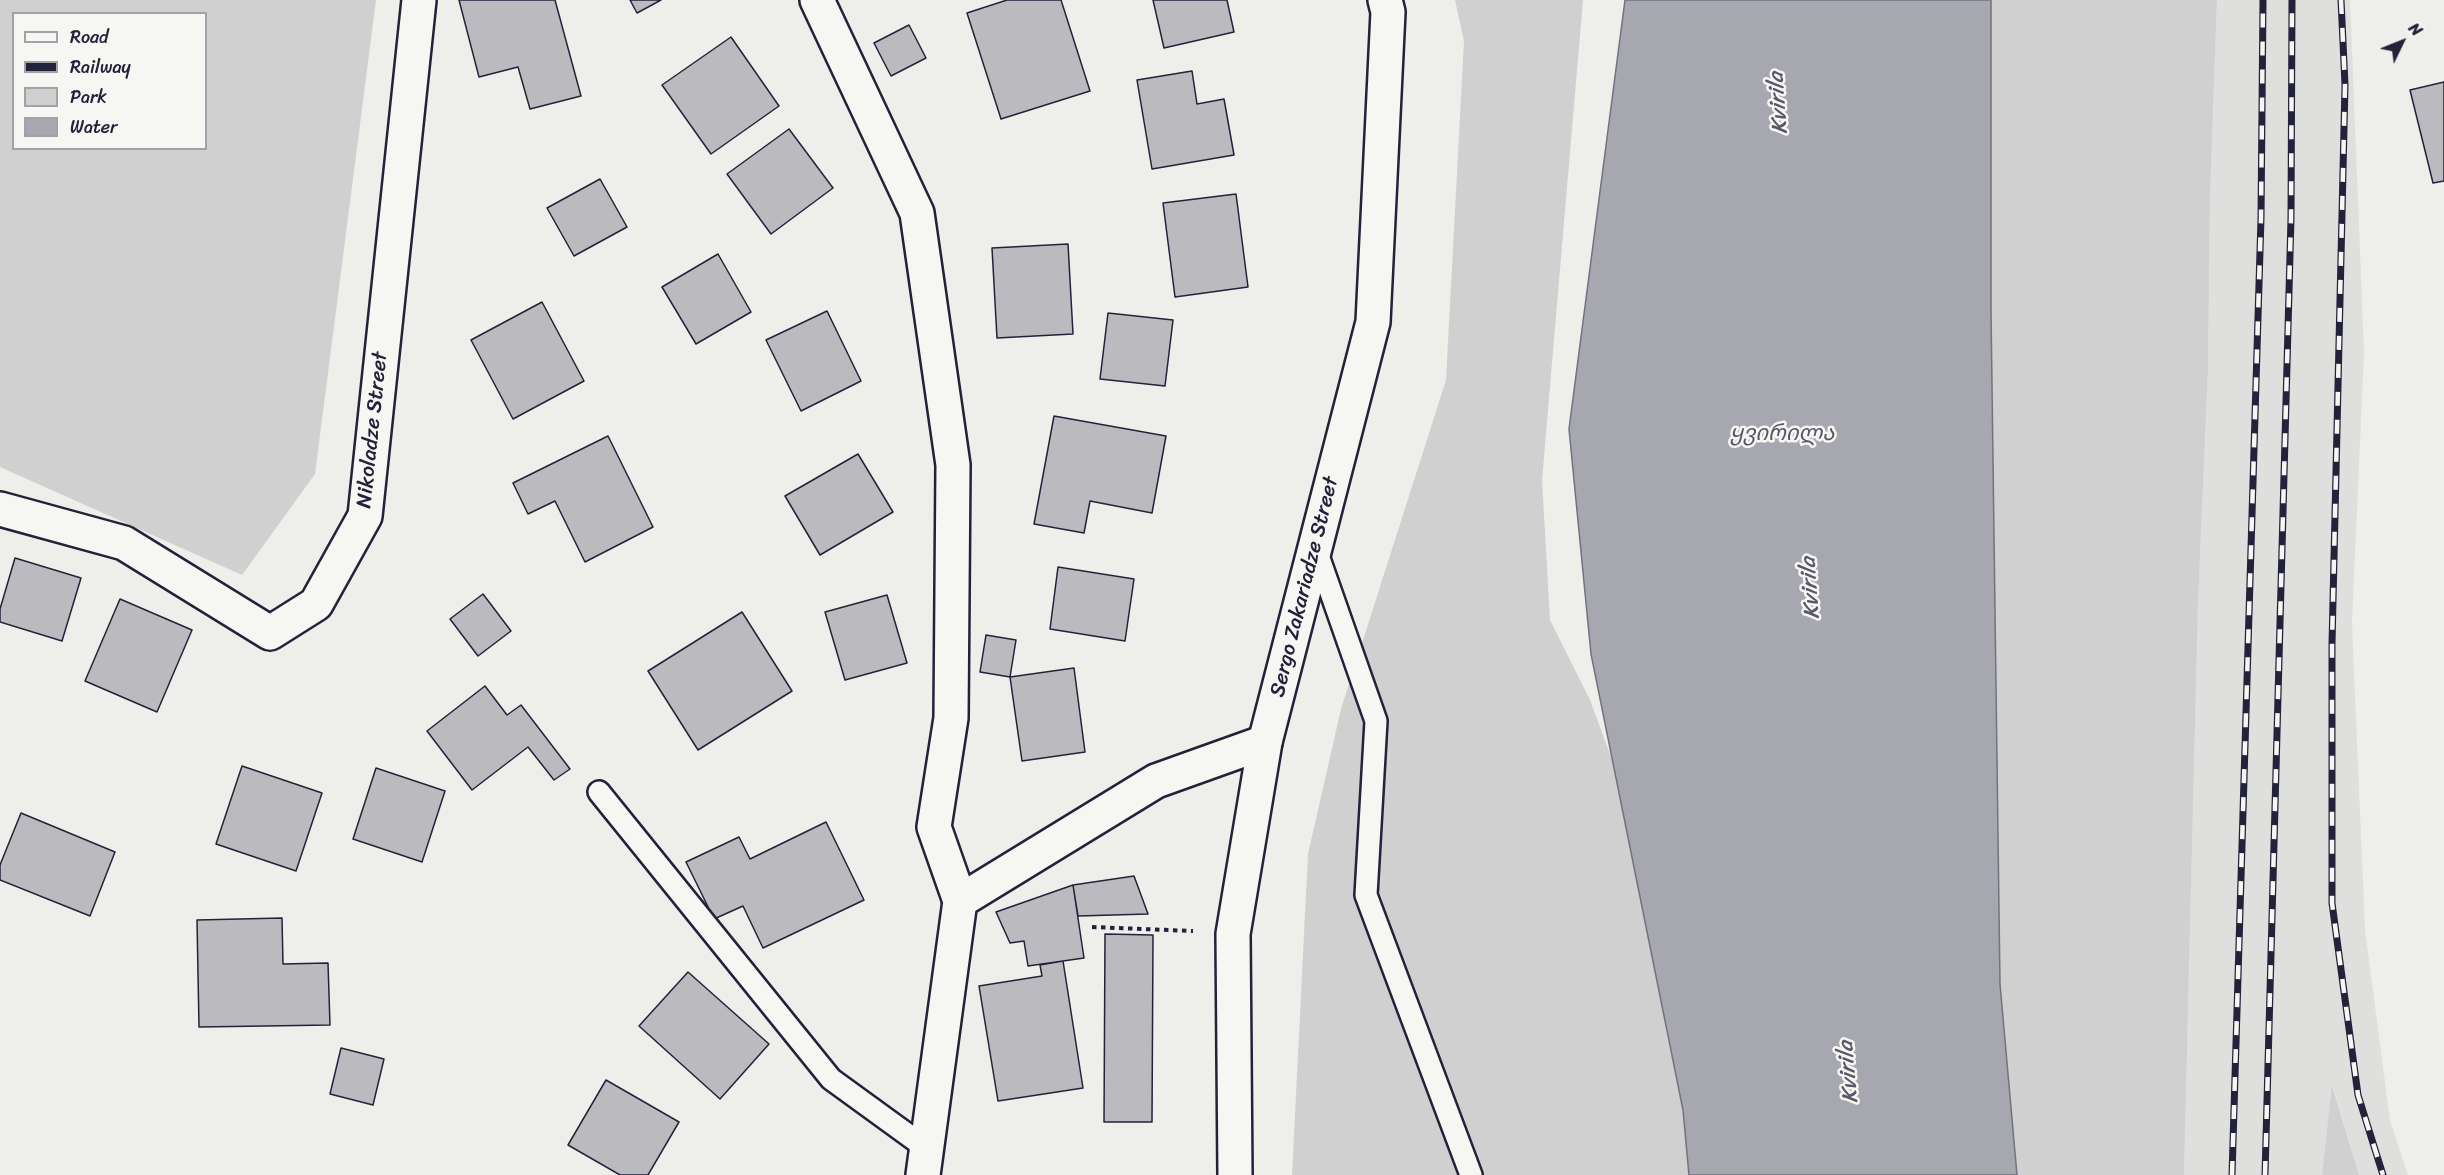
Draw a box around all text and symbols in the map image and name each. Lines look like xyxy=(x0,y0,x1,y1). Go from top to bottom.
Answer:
legend xyxy=(12,12,207,150)
north arrow xyxy=(2372,12,2432,72)
text: N xyxy=(2401,15,2430,43)
text: Road xyxy=(70,21,109,53)
text: Railway xyxy=(70,51,131,83)
water label: Kvirila xyxy=(1764,71,1794,135)
text: Park xyxy=(70,81,107,113)
text: Water xyxy=(70,111,117,143)
street label: Nikoladze Street xyxy=(352,351,394,509)
water label: ყვირილა xyxy=(1730,421,1834,447)
street label: Sergo Zakariadze Street xyxy=(1265,474,1345,700)
water label: Kvirila xyxy=(1796,556,1826,620)
water label: Kvirila xyxy=(1833,1040,1865,1104)

